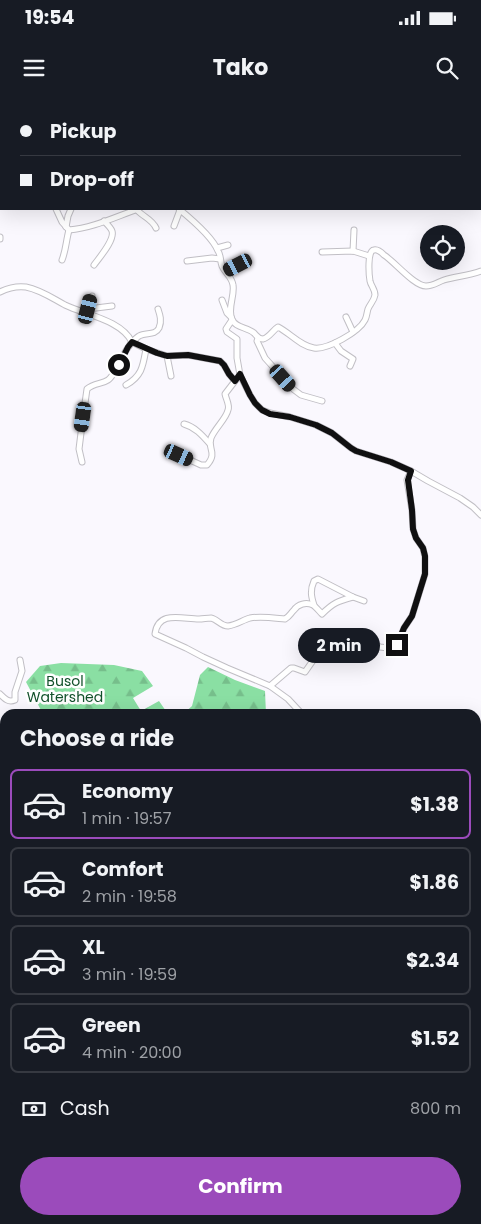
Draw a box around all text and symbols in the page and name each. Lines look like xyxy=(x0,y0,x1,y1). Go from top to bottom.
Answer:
text: 19:54 xyxy=(25,4,74,31)
text: Tako xyxy=(213,52,268,83)
icon: menu xyxy=(20,54,48,82)
icon: search xyxy=(433,54,461,82)
text: Pickup xyxy=(50,118,116,145)
text: Drop-off xyxy=(50,166,134,193)
map controls xyxy=(420,225,465,270)
button: locate xyxy=(420,225,465,270)
car xyxy=(221,252,254,278)
car xyxy=(77,293,98,325)
route start xyxy=(108,354,130,376)
car xyxy=(267,362,298,394)
car xyxy=(73,401,92,433)
car xyxy=(162,442,195,468)
callout: 2 min xyxy=(297,628,380,662)
text: 2 min xyxy=(317,634,361,657)
route end xyxy=(386,634,408,656)
park label: Busol Watershed xyxy=(27,671,103,707)
text: Choose a ride xyxy=(20,723,174,754)
text: Economy xyxy=(82,778,173,805)
icon: car xyxy=(22,782,67,827)
text: $1.38 xyxy=(410,791,459,818)
text: 1 min · 19:57 xyxy=(82,807,171,830)
text: Comfort xyxy=(82,856,164,883)
icon: car xyxy=(22,860,67,905)
text: $1.86 xyxy=(410,869,459,896)
text: 2 min · 19:58 xyxy=(82,885,177,908)
text: XL xyxy=(82,934,105,961)
icon: car xyxy=(22,938,67,983)
text: $2.34 xyxy=(406,947,459,974)
text: 3 min · 19:59 xyxy=(82,963,177,986)
text: Green xyxy=(82,1012,141,1039)
icon: car xyxy=(22,1016,67,1061)
text: $1.52 xyxy=(411,1025,459,1052)
text: 4 min · 20:00 xyxy=(82,1041,182,1064)
icon: cash xyxy=(20,1095,48,1123)
text: Cash xyxy=(60,1095,110,1122)
text: 800 m xyxy=(410,1097,461,1120)
button: Confirm xyxy=(20,1157,461,1215)

